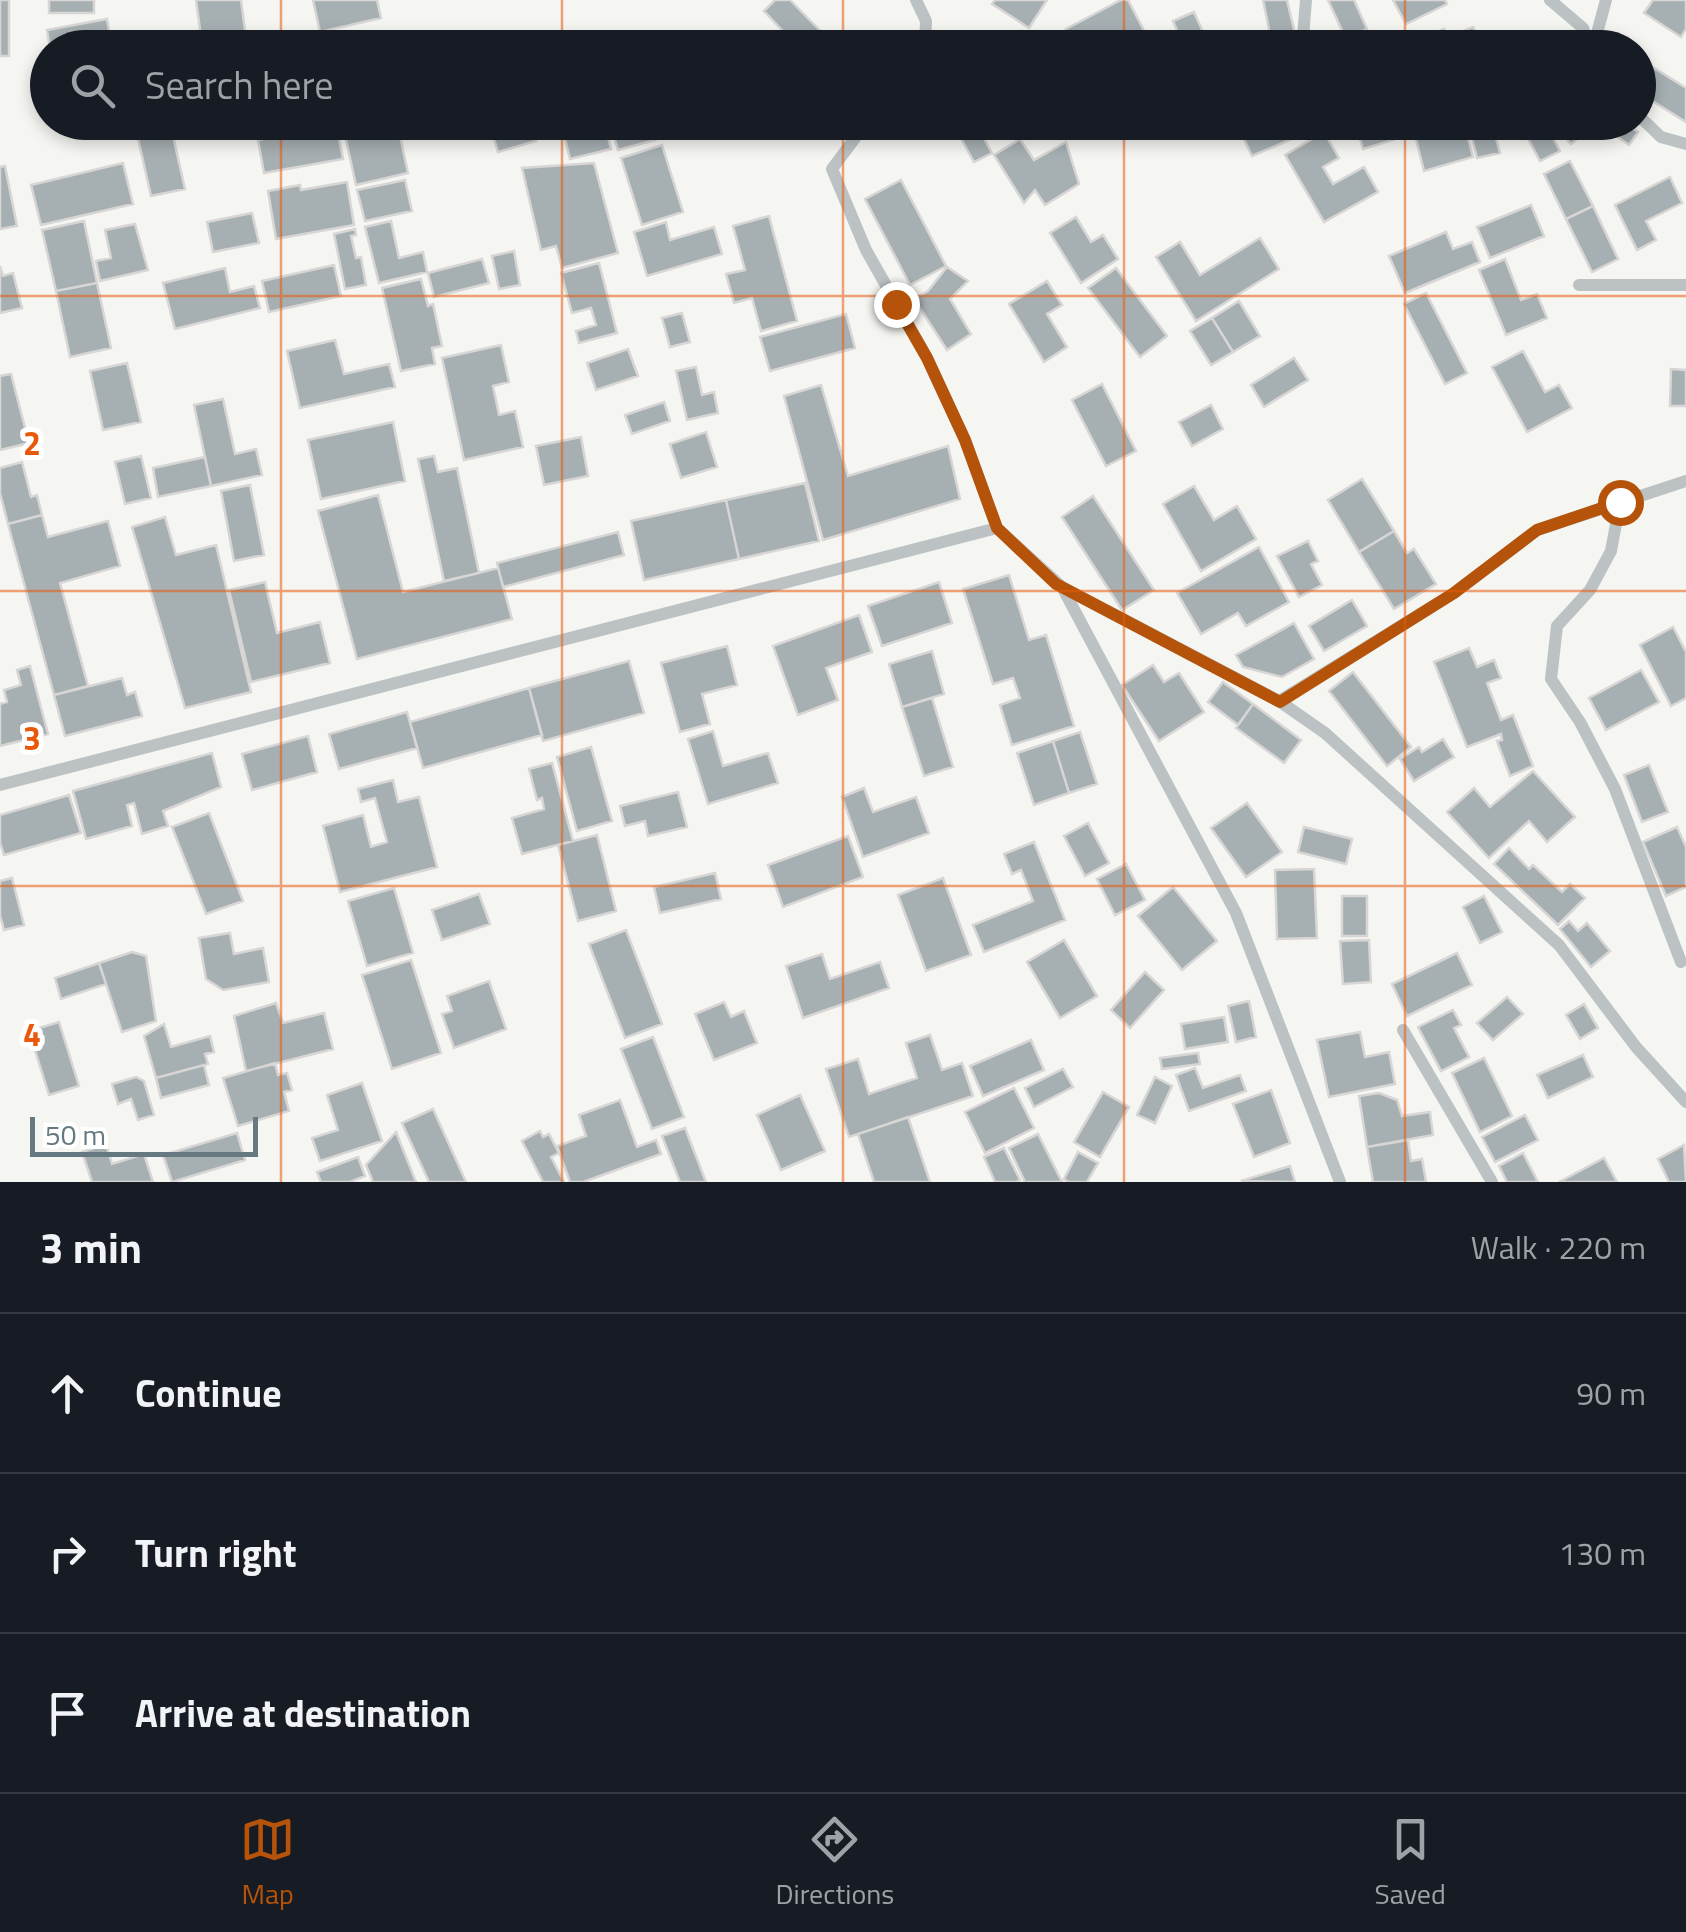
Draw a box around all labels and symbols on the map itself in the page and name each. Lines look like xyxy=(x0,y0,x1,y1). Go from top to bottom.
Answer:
route end xyxy=(874,282,920,328)
text: 2 xyxy=(23,419,41,467)
route start xyxy=(1598,480,1644,526)
text: 3 xyxy=(23,714,41,762)
text: 4 xyxy=(23,1010,41,1058)
scale bar xyxy=(30,1112,258,1156)

